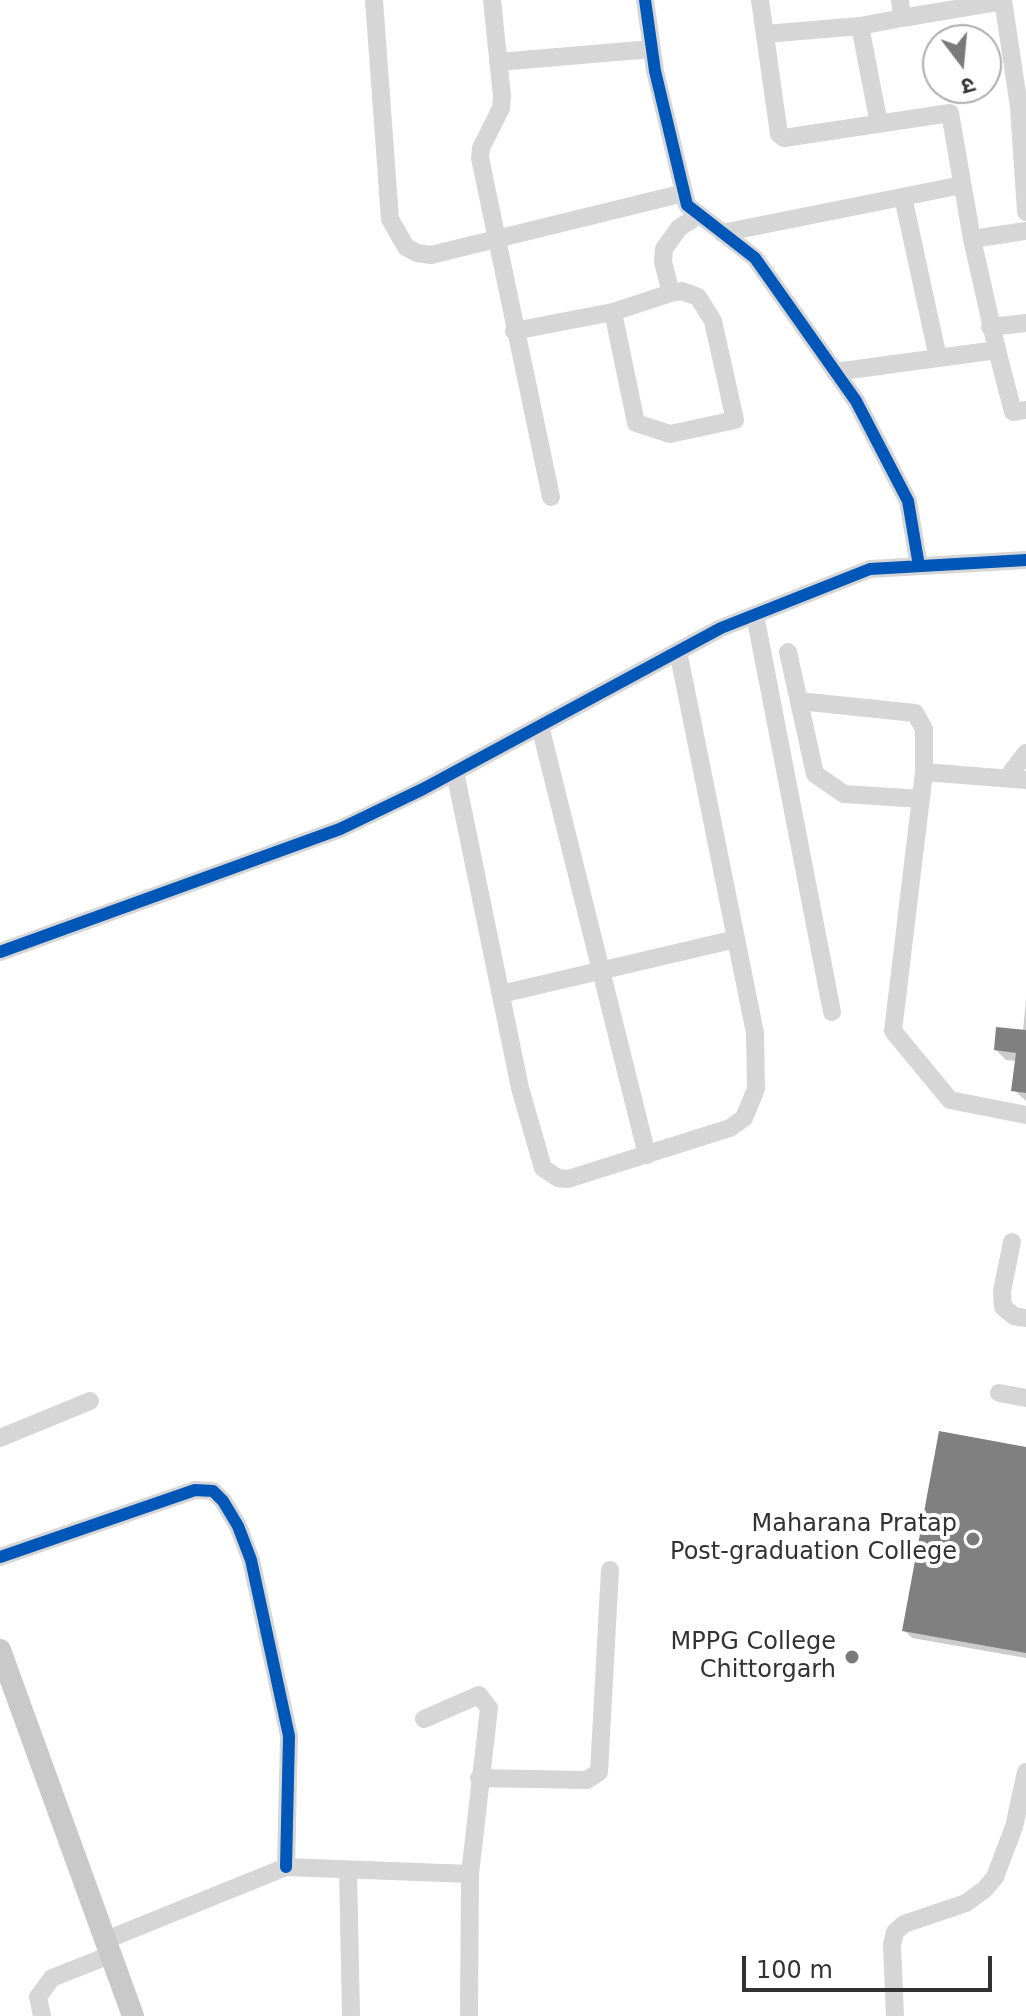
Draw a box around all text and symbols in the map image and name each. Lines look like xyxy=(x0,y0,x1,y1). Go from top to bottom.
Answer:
north arrow xyxy=(922,24,1002,104)
text: उ xyxy=(959,72,978,99)
place label: Maharana Pratap Post-graduation College xyxy=(670,1511,957,1567)
marker: Maharana Pratap Post-graduation College xyxy=(964,1530,982,1548)
place label: MPPG College Chittorgarh xyxy=(671,1629,836,1685)
marker: MPPG College Chittorgarh xyxy=(843,1648,861,1666)
scale bar xyxy=(746,1940,996,1990)
text: 100 m xyxy=(756,1956,833,1984)

